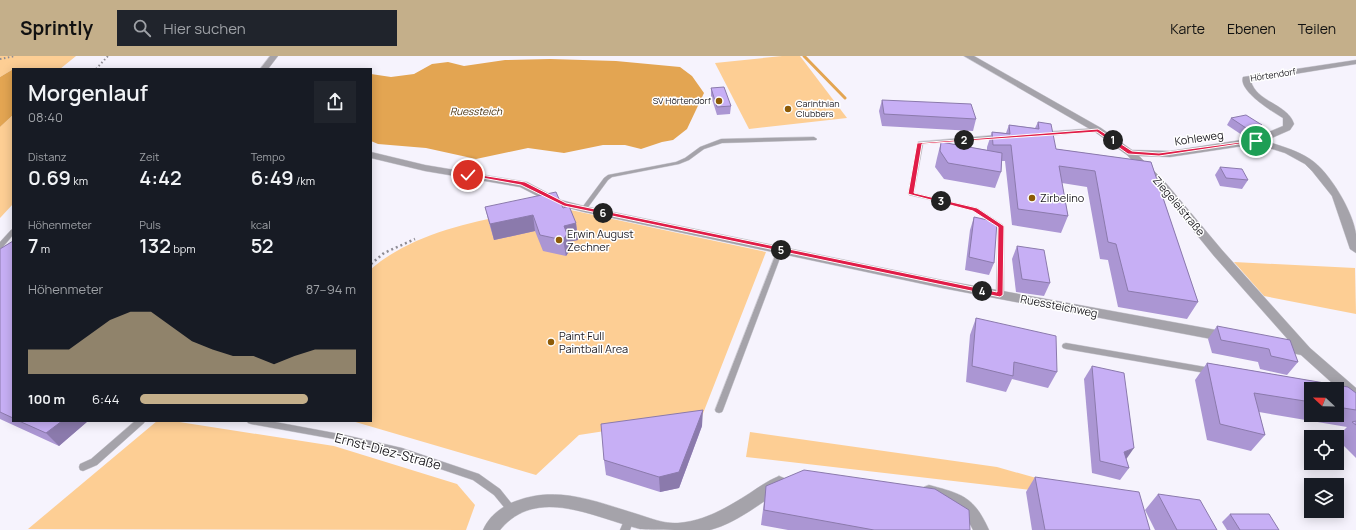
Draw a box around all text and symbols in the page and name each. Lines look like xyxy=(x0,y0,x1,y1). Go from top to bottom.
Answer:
search box xyxy=(117,10,397,46)
text: Sprintly xyxy=(20,15,93,41)
icon: search xyxy=(131,17,153,39)
text: Hier suchen xyxy=(163,18,246,39)
text: Karte xyxy=(1170,19,1205,38)
text: Ebenen xyxy=(1227,19,1276,38)
text: Teilen xyxy=(1298,19,1336,38)
street label: Hörtendorf xyxy=(1249,64,1297,84)
text: Morgenlauf xyxy=(28,78,148,108)
button: share xyxy=(314,81,356,123)
place label: SV Hörtendorf xyxy=(653,94,712,107)
marker: SV Hörtendorf xyxy=(714,96,724,106)
place label: Carinthian Clubbers xyxy=(796,97,840,120)
water label: Ruessteich xyxy=(450,104,503,118)
marker: Carinthian Clubbers xyxy=(783,104,793,114)
text: 08:40 xyxy=(28,108,63,126)
pin xyxy=(1239,124,1273,158)
street label: Kohleweg xyxy=(1174,127,1224,148)
pin: 2 xyxy=(954,130,974,150)
pin: 1 xyxy=(1103,130,1123,150)
icon: arrive xyxy=(1245,130,1267,152)
text: 2 xyxy=(961,132,967,147)
text: 1 xyxy=(1111,132,1115,147)
text: Distanz xyxy=(28,149,67,164)
text: Zeit xyxy=(139,149,160,164)
text: Tempo xyxy=(251,149,285,164)
pin xyxy=(451,158,485,192)
text: 0.69 xyxy=(28,164,71,191)
text: 4:42 xyxy=(139,164,182,191)
text: 6:49 xyxy=(251,164,294,191)
icon: check xyxy=(457,164,479,186)
text: km xyxy=(71,173,88,188)
text: /km xyxy=(294,173,315,188)
street label: Ziegeleistraße xyxy=(1150,173,1209,239)
place label: Zirbelino xyxy=(1040,190,1085,205)
pin: 3 xyxy=(931,191,951,211)
text: 3 xyxy=(938,193,944,208)
marker: Zirbelino xyxy=(1027,193,1037,203)
pin: 6 xyxy=(593,203,613,223)
text: 6 xyxy=(600,205,606,220)
text: Höhenmeter xyxy=(28,217,92,232)
text: Puls xyxy=(139,217,161,232)
text: kcal xyxy=(251,217,271,232)
place label: Erwin August Zechner xyxy=(567,226,634,254)
text: 7 xyxy=(28,232,38,259)
text: 132 xyxy=(139,232,171,259)
text: 52 xyxy=(251,232,274,259)
marker: Erwin August Zechner xyxy=(554,235,564,245)
pin: 5 xyxy=(771,240,791,260)
text: m xyxy=(38,241,50,256)
text: bpm xyxy=(171,241,196,256)
text: 5 xyxy=(778,242,784,257)
text: Höhenmeter xyxy=(28,280,103,298)
text: 87–94 m xyxy=(306,280,356,298)
pin: 4 xyxy=(972,281,992,301)
text: 4 xyxy=(979,283,985,298)
street label: Ruessteichweg xyxy=(1019,291,1099,320)
place label: Paint Full Paintball Area xyxy=(559,328,628,356)
marker: Paint Full Paintball Area xyxy=(546,337,556,347)
north arrow xyxy=(1304,382,1344,422)
map controls xyxy=(1304,382,1344,518)
text: 100 m xyxy=(28,390,65,408)
text: 6:44 xyxy=(92,390,119,408)
street label: Ernst-Diez-Straße xyxy=(333,428,443,474)
button: locate xyxy=(1304,430,1344,470)
button: layers xyxy=(1304,478,1344,518)

